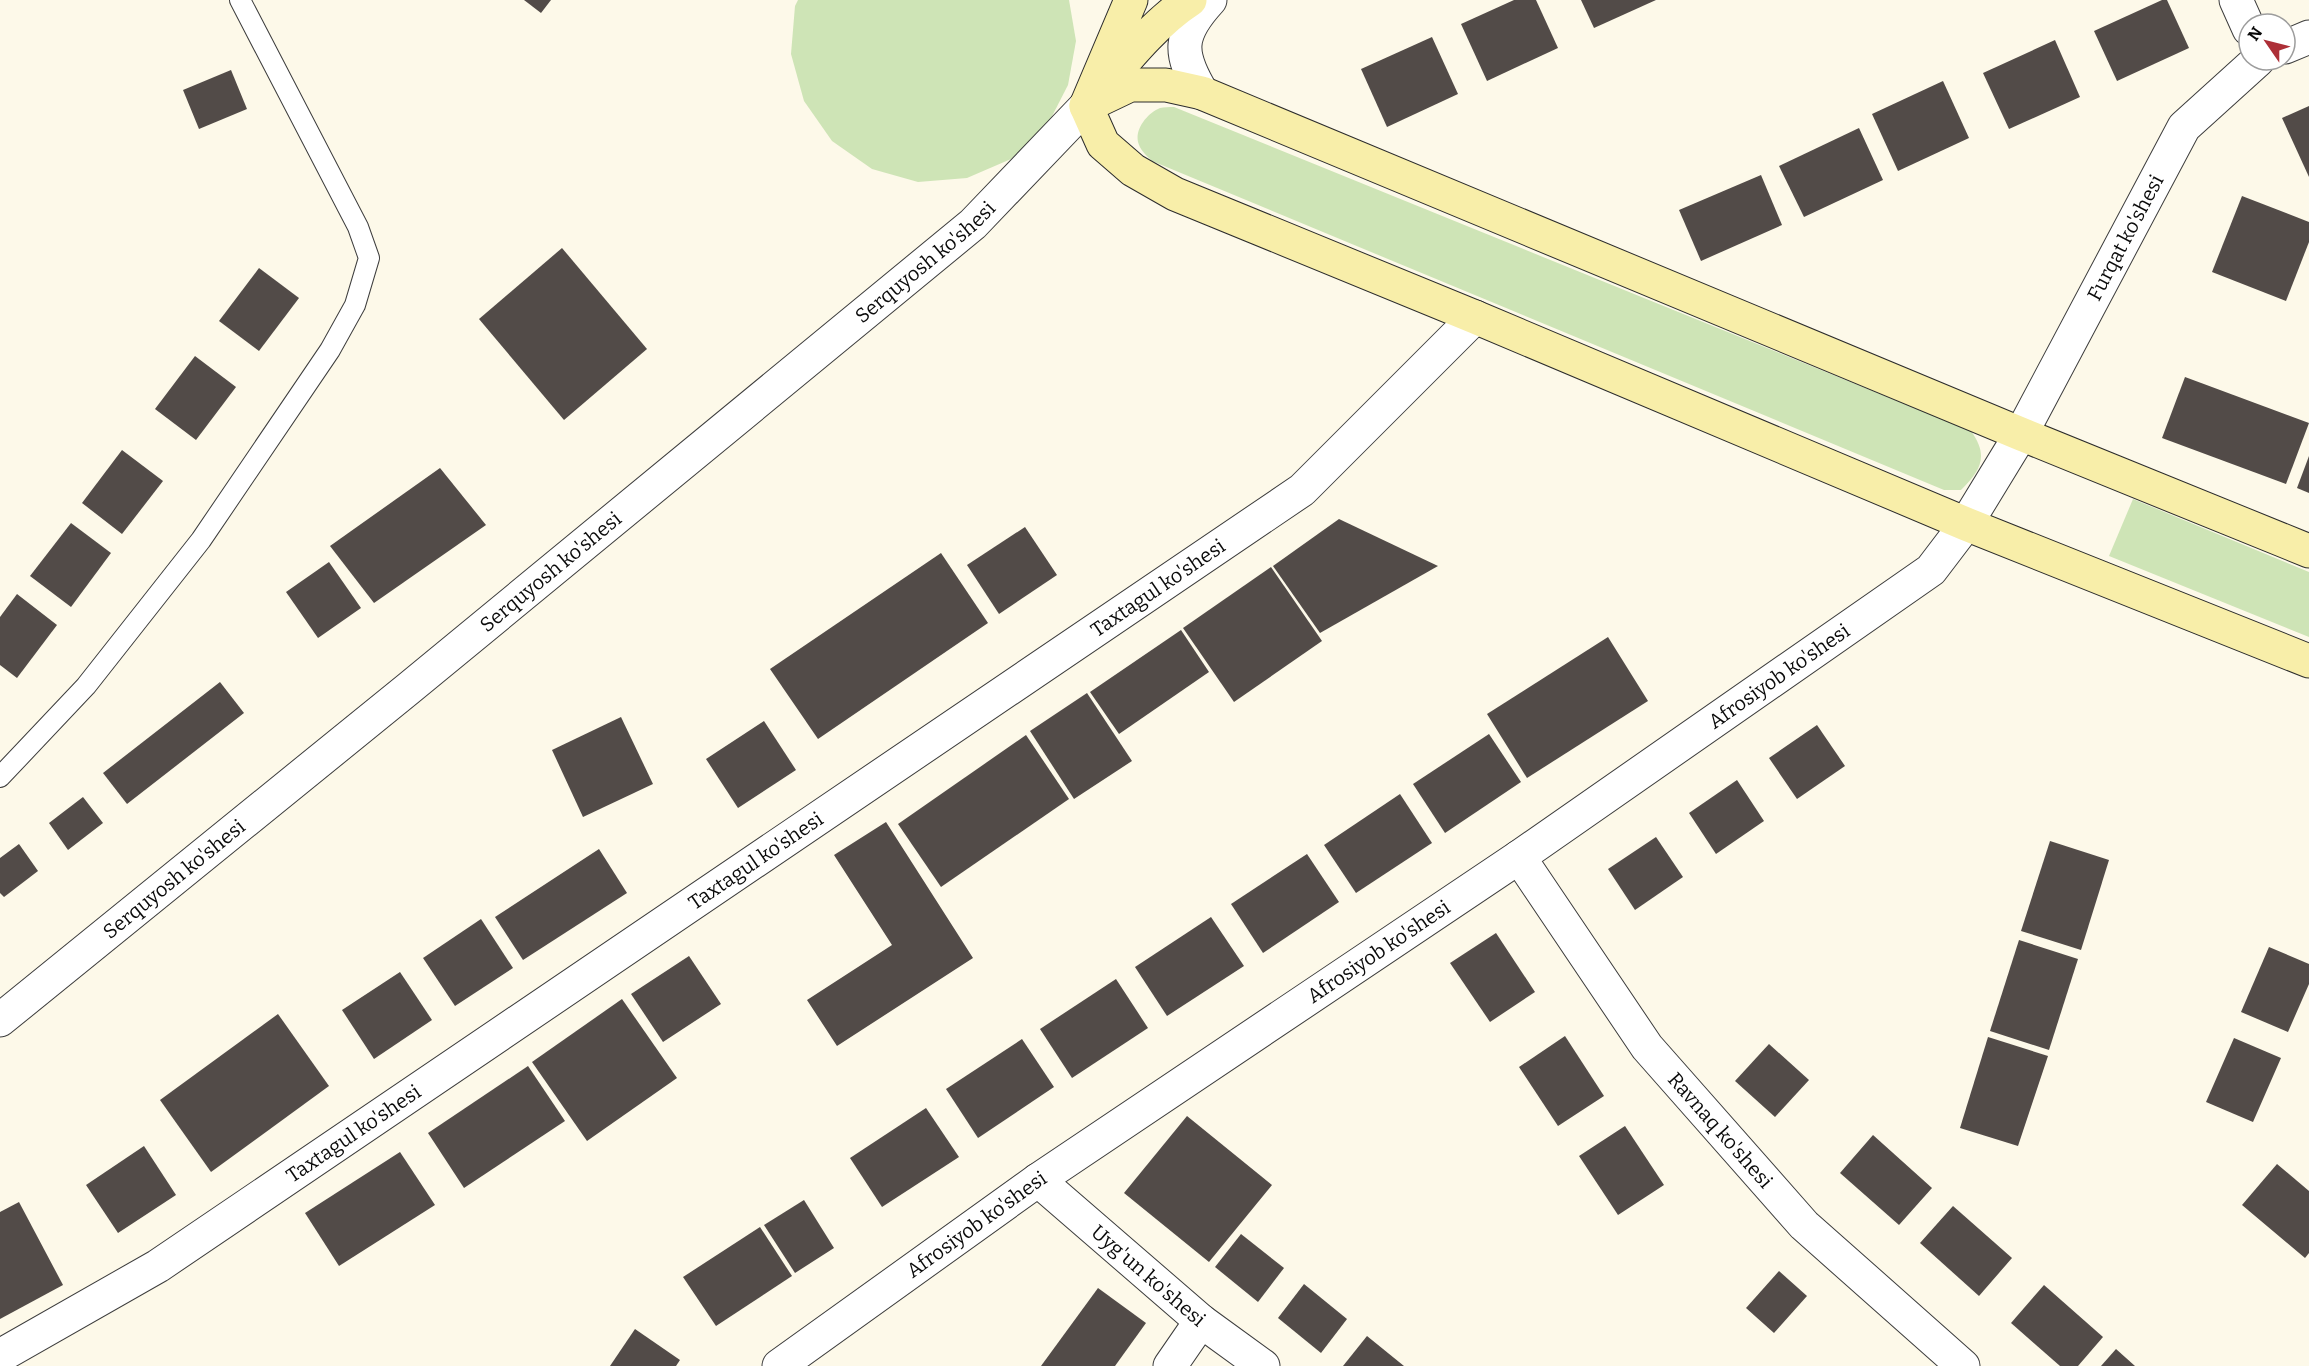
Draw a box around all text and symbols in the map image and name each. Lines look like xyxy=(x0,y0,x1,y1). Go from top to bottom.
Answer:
north arrow xyxy=(2237,12,2297,72)
text: N xyxy=(2244,23,2266,44)
street label: Furqat ko'shesi xyxy=(2082,171,2168,305)
street label: Serquyosh ko'shesi xyxy=(850,196,1000,328)
street label: Serquyosh ko'shesi xyxy=(475,507,626,637)
street label: Taxtagul ko'shesi xyxy=(1086,534,1230,642)
street label: Afrosiyob ko'shesi xyxy=(1704,618,1854,733)
street label: Taxtagul ko'shesi xyxy=(684,807,827,915)
street label: Serquyosh ko'shesi xyxy=(98,814,250,944)
street label: Afrosiyob ko'shesi xyxy=(1303,895,1454,1008)
street label: Ravnaq ko'shesi xyxy=(1663,1067,1778,1193)
street label: Taxtagul ko'shesi xyxy=(282,1079,425,1187)
street label: Afrosiyob ko'shesi xyxy=(902,1166,1051,1283)
street label: Uyg'un ko'shesi xyxy=(1086,1220,1210,1331)

